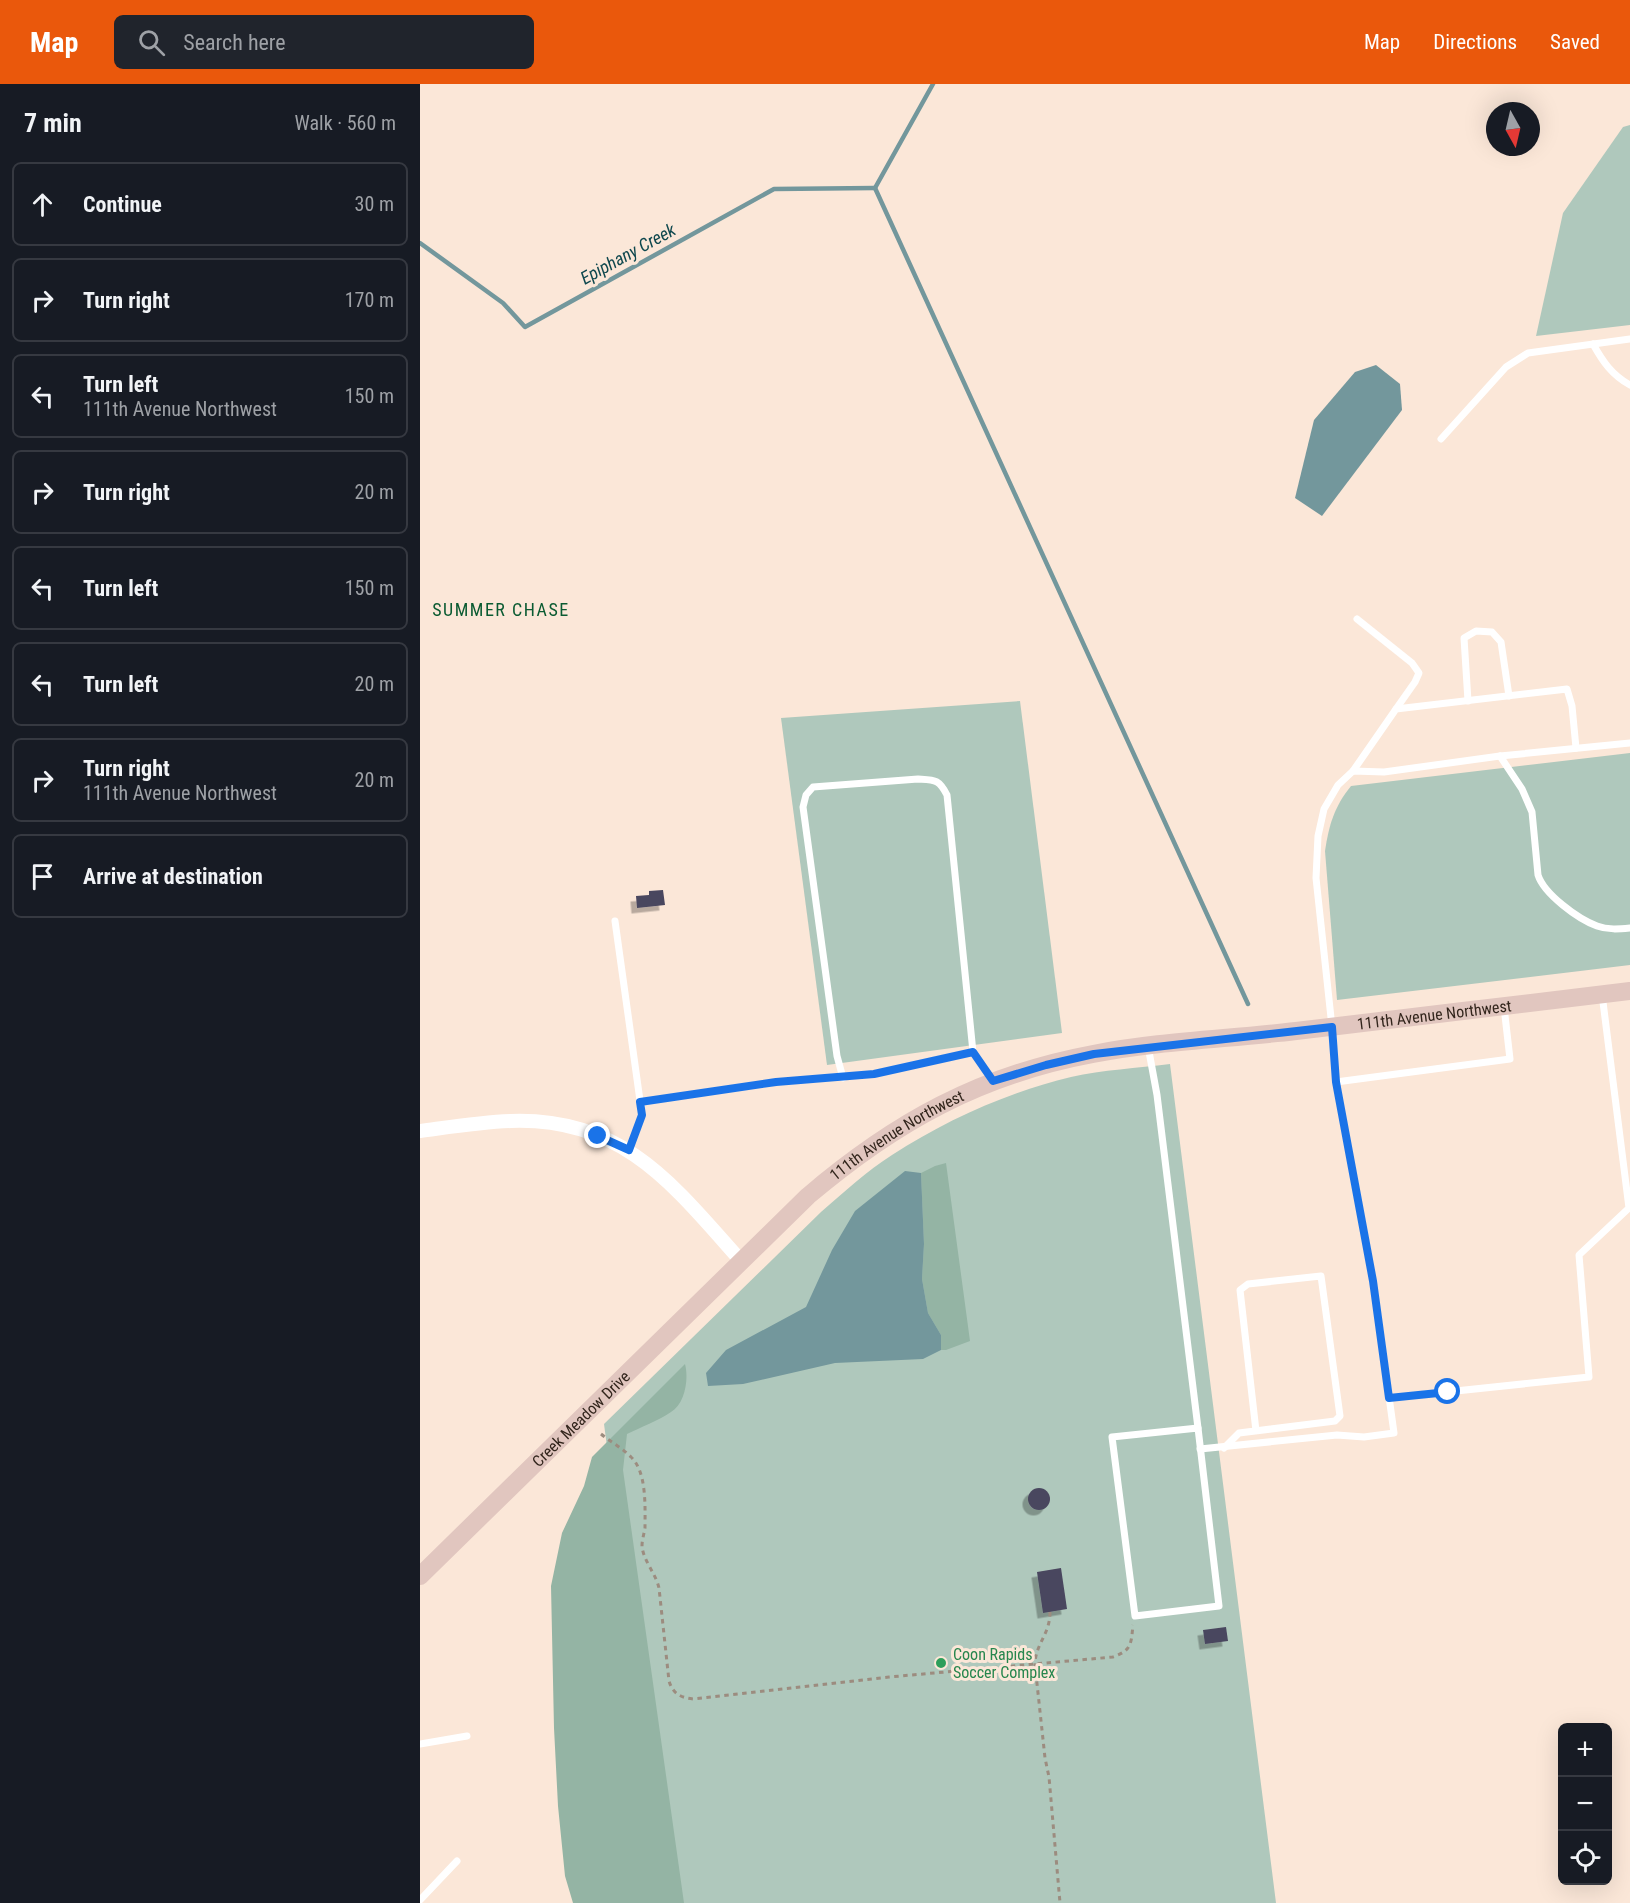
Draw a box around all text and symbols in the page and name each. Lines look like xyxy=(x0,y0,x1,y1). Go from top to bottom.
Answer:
search box xyxy=(114,15,534,69)
text: Map xyxy=(30,26,78,59)
icon: search xyxy=(135,26,168,59)
text: Search here xyxy=(183,30,286,55)
text: Map xyxy=(1364,30,1400,54)
text: Directions xyxy=(1433,30,1517,54)
text: Saved xyxy=(1550,30,1600,54)
north arrow xyxy=(1486,102,1540,156)
text: 7 min xyxy=(24,108,82,138)
text: Walk · 560 m xyxy=(295,111,396,135)
icon: ahead xyxy=(26,188,59,221)
text: Continue xyxy=(83,192,162,217)
text: 30 m xyxy=(355,192,394,216)
water label: Epiphany Creek xyxy=(576,218,680,288)
icon: right xyxy=(26,284,59,317)
text: Turn right xyxy=(83,288,170,313)
text: 170 m xyxy=(345,288,394,312)
text: Turn left xyxy=(83,372,158,397)
icon: left xyxy=(26,380,59,413)
text: 150 m xyxy=(345,384,394,408)
text: 111th Avenue Northwest xyxy=(83,397,277,421)
icon: right xyxy=(26,476,59,509)
text: Turn right xyxy=(83,480,170,505)
text: 20 m xyxy=(355,480,394,504)
icon: left xyxy=(26,572,59,605)
text: Turn left xyxy=(83,576,158,601)
text: 150 m xyxy=(345,576,394,600)
district label: SUMMER CHASE xyxy=(432,599,570,620)
icon: left xyxy=(26,668,59,701)
text: Turn left xyxy=(83,672,158,697)
text: 20 m xyxy=(355,672,394,696)
text: Turn right xyxy=(83,756,170,781)
icon: right xyxy=(26,764,59,797)
text: 20 m xyxy=(355,768,394,792)
text: 111th Avenue Northwest xyxy=(83,781,277,805)
icon: arrive xyxy=(26,860,59,893)
text: Arrive at destination xyxy=(83,864,263,889)
street label: 111th Avenue Northwest xyxy=(1356,996,1513,1034)
street label: 111th Avenue Northwest xyxy=(826,1086,967,1185)
route end xyxy=(584,1122,610,1148)
street label: Creek Meadow Drive xyxy=(528,1367,634,1471)
route start xyxy=(1434,1378,1460,1404)
place label: Coon Rapids Soccer Complex xyxy=(953,1645,1055,1682)
marker: Coon Rapids Soccer Complex xyxy=(934,1656,948,1670)
map controls xyxy=(1558,1723,1612,1885)
button: + xyxy=(1558,1723,1612,1777)
button: − xyxy=(1558,1777,1612,1831)
button: locate xyxy=(1558,1831,1612,1885)

